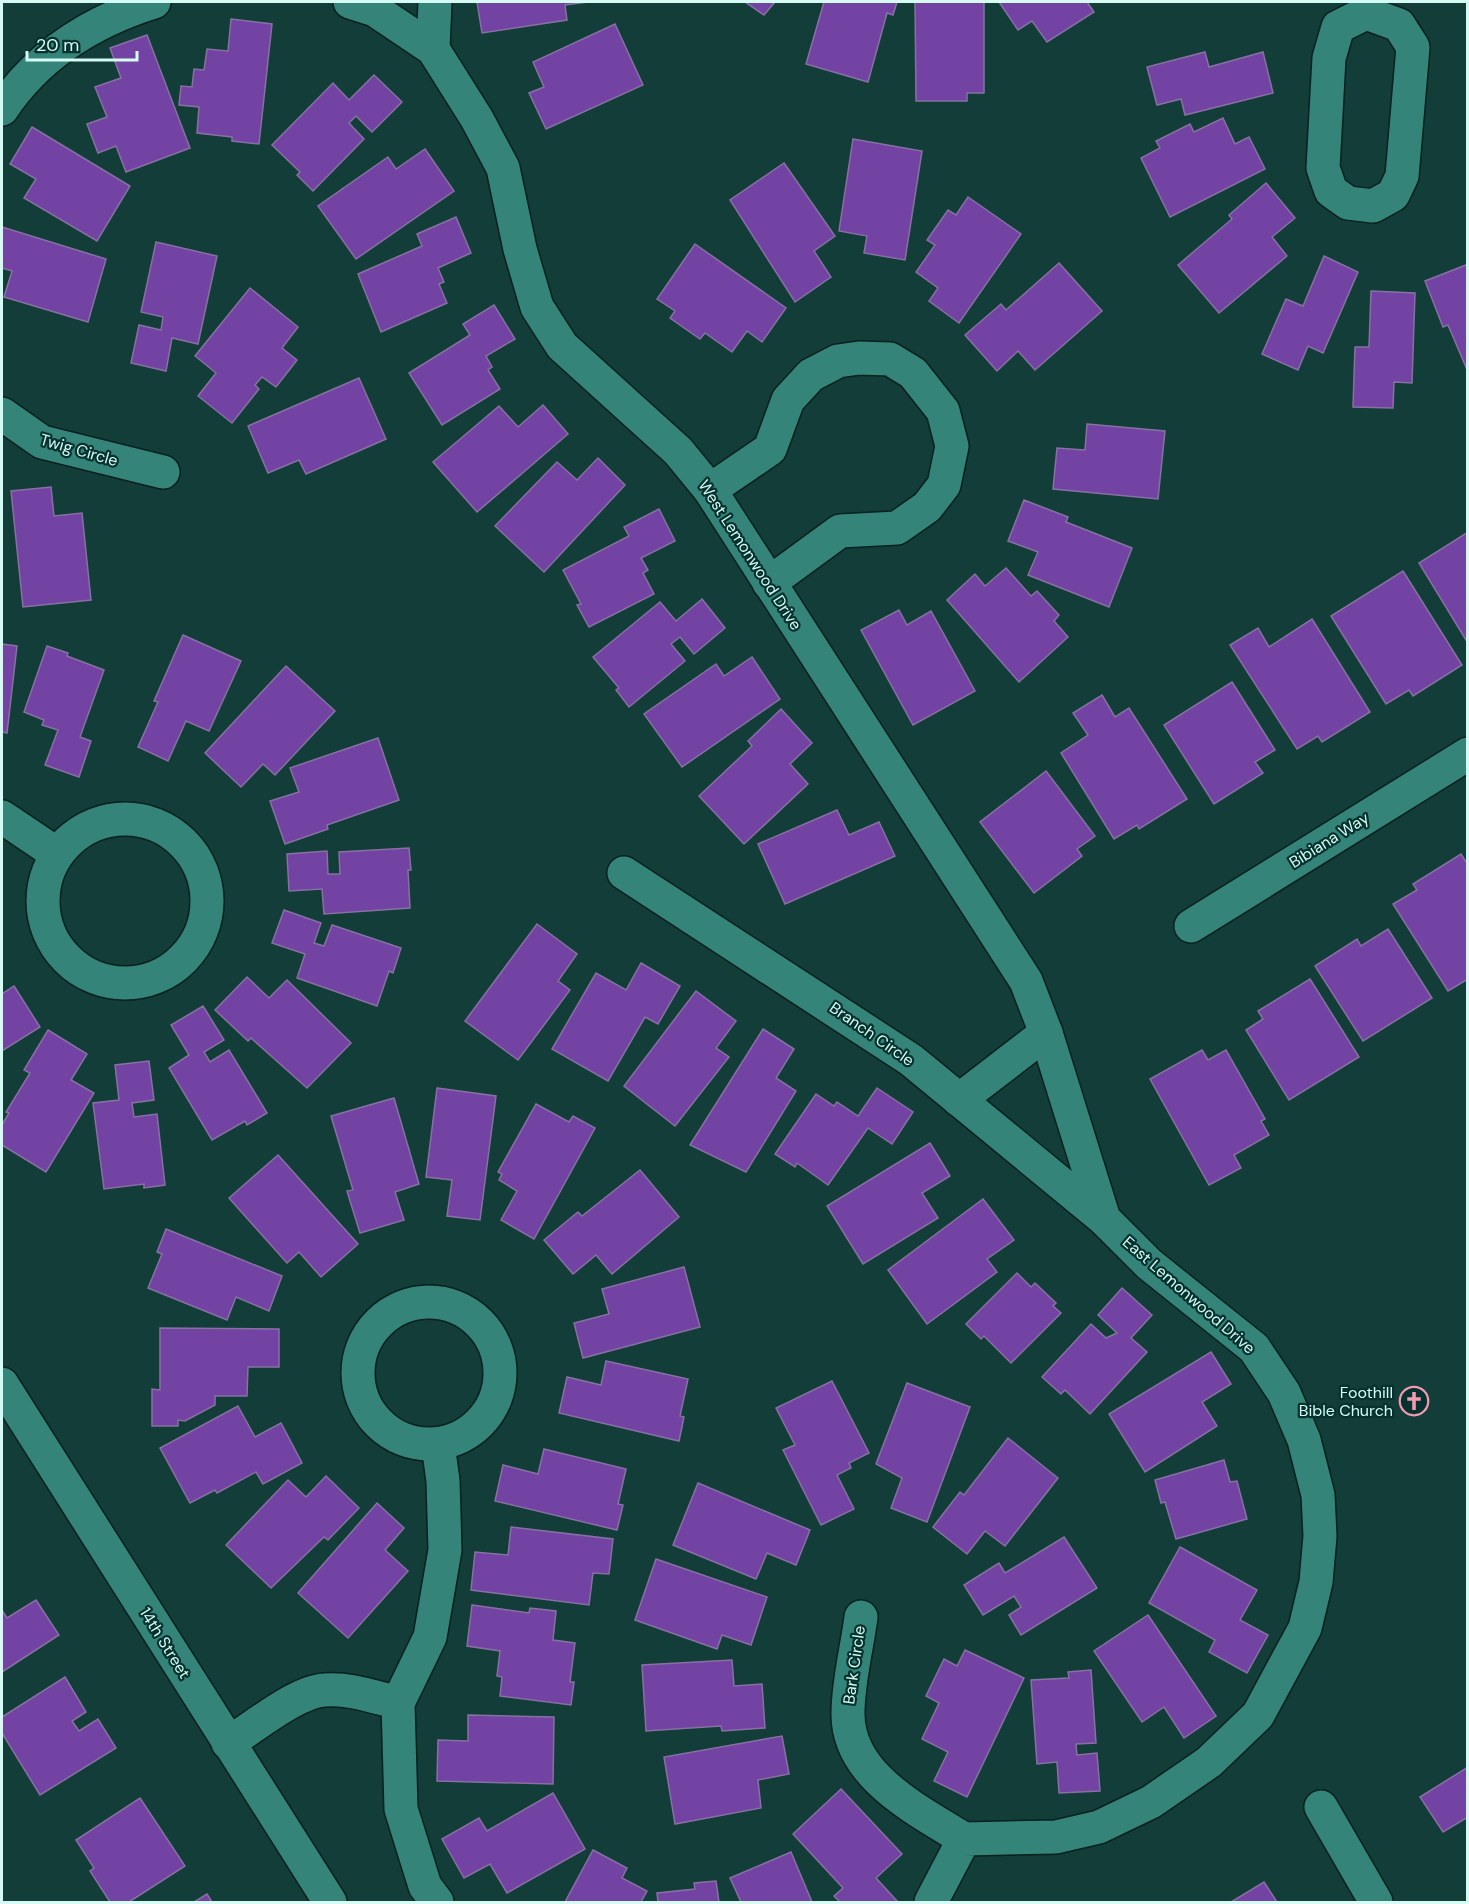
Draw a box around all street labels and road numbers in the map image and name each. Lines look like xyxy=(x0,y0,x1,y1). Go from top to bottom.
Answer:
street label: Twig Circle xyxy=(38,429,120,471)
street label: West Lemonwood Drive xyxy=(693,476,807,634)
street label: Bibiana Way xyxy=(1285,807,1373,873)
street label: Branch Circle xyxy=(826,997,918,1071)
street label: East Lemonwood Drive xyxy=(1118,1232,1260,1358)
street label: 14th Street xyxy=(135,1604,195,1682)
street label: Bark Circle xyxy=(838,1624,870,1706)

